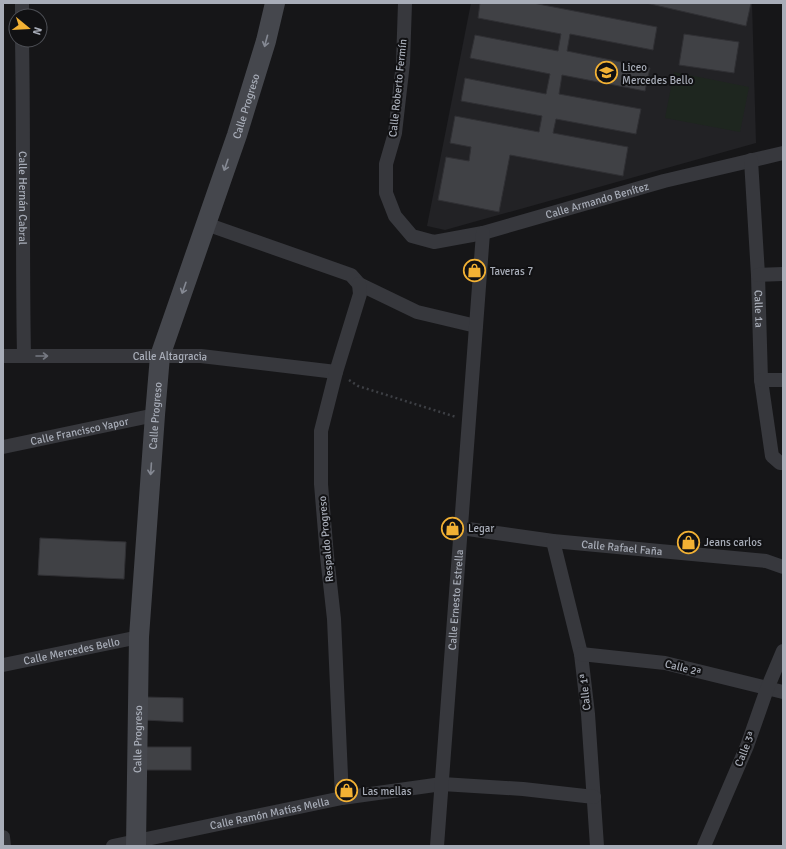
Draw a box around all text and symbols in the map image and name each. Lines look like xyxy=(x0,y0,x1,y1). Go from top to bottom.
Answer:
north arrow xyxy=(8,8,48,48)
text: N xyxy=(30,25,44,37)
one-way arrow xyxy=(262,34,269,47)
street label: Calle Roberto Fermín xyxy=(386,38,410,138)
school or university icon: Liceo Mercedes Bello xyxy=(593,60,619,86)
place label: Liceo Mercedes Bello xyxy=(622,61,694,87)
street label: Calle Progreso xyxy=(230,72,262,141)
street label: Calle Hernán Cabral xyxy=(16,151,30,245)
one-way arrow xyxy=(222,158,230,170)
street label: Calle Armando Benítez xyxy=(544,179,650,221)
shop icon: Taveras 7 xyxy=(461,258,487,284)
place label: Taveras 7 xyxy=(490,265,533,278)
one-way arrow xyxy=(180,281,187,294)
street label: Calle 1a xyxy=(752,290,766,328)
street label: Calle Altagracia xyxy=(133,350,208,363)
one-way arrow xyxy=(35,352,48,360)
street label: Calle Progreso xyxy=(146,381,164,450)
street label: Calle Francisco Yapor xyxy=(29,414,130,448)
one-way arrow xyxy=(147,462,154,475)
street label: Respaldo Progreso xyxy=(316,495,336,583)
shop icon: Legar xyxy=(439,515,465,541)
place label: Legar xyxy=(468,522,494,535)
shop icon: Jeans carlos xyxy=(676,529,702,555)
place label: Jeans carlos xyxy=(704,536,762,549)
street label: Calle Rafael Faña xyxy=(581,537,663,558)
street label: Calle Ernesto Estrella xyxy=(445,548,466,651)
street label: Calle Mercedes Bello xyxy=(22,635,121,667)
street label: Calle 2ª xyxy=(664,657,703,679)
street label: Calle 1ª xyxy=(577,673,593,711)
street label: Calle Progreso xyxy=(131,705,145,773)
street label: Calle 3ª xyxy=(732,729,758,769)
shop icon: Las mellas xyxy=(334,778,360,804)
place label: Las mellas xyxy=(362,785,412,798)
street label: Calle Ramón Matías Mella xyxy=(209,794,331,832)

